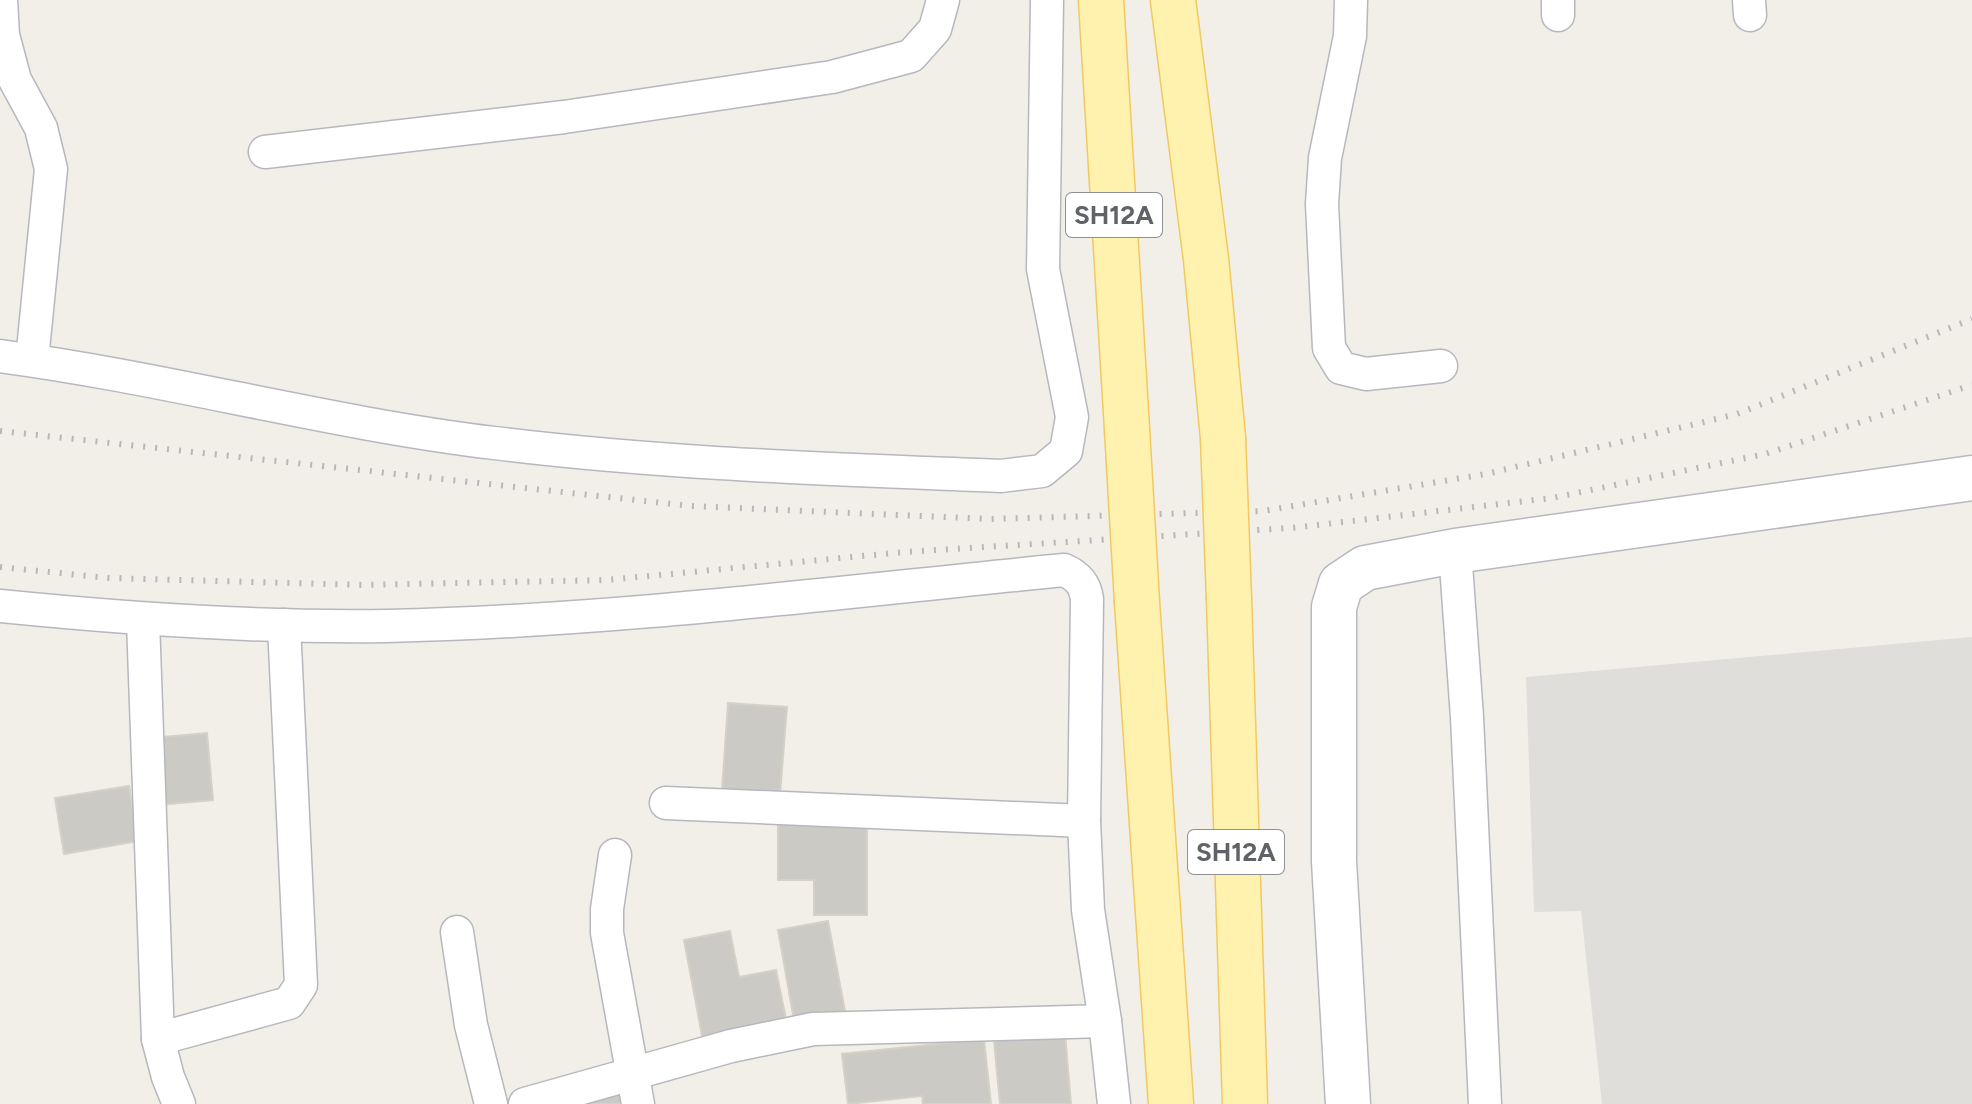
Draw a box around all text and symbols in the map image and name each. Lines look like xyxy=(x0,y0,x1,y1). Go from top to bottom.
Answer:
road number: SH12A xyxy=(1066,193,1162,237)
road number: SH12A xyxy=(1188,830,1284,874)

